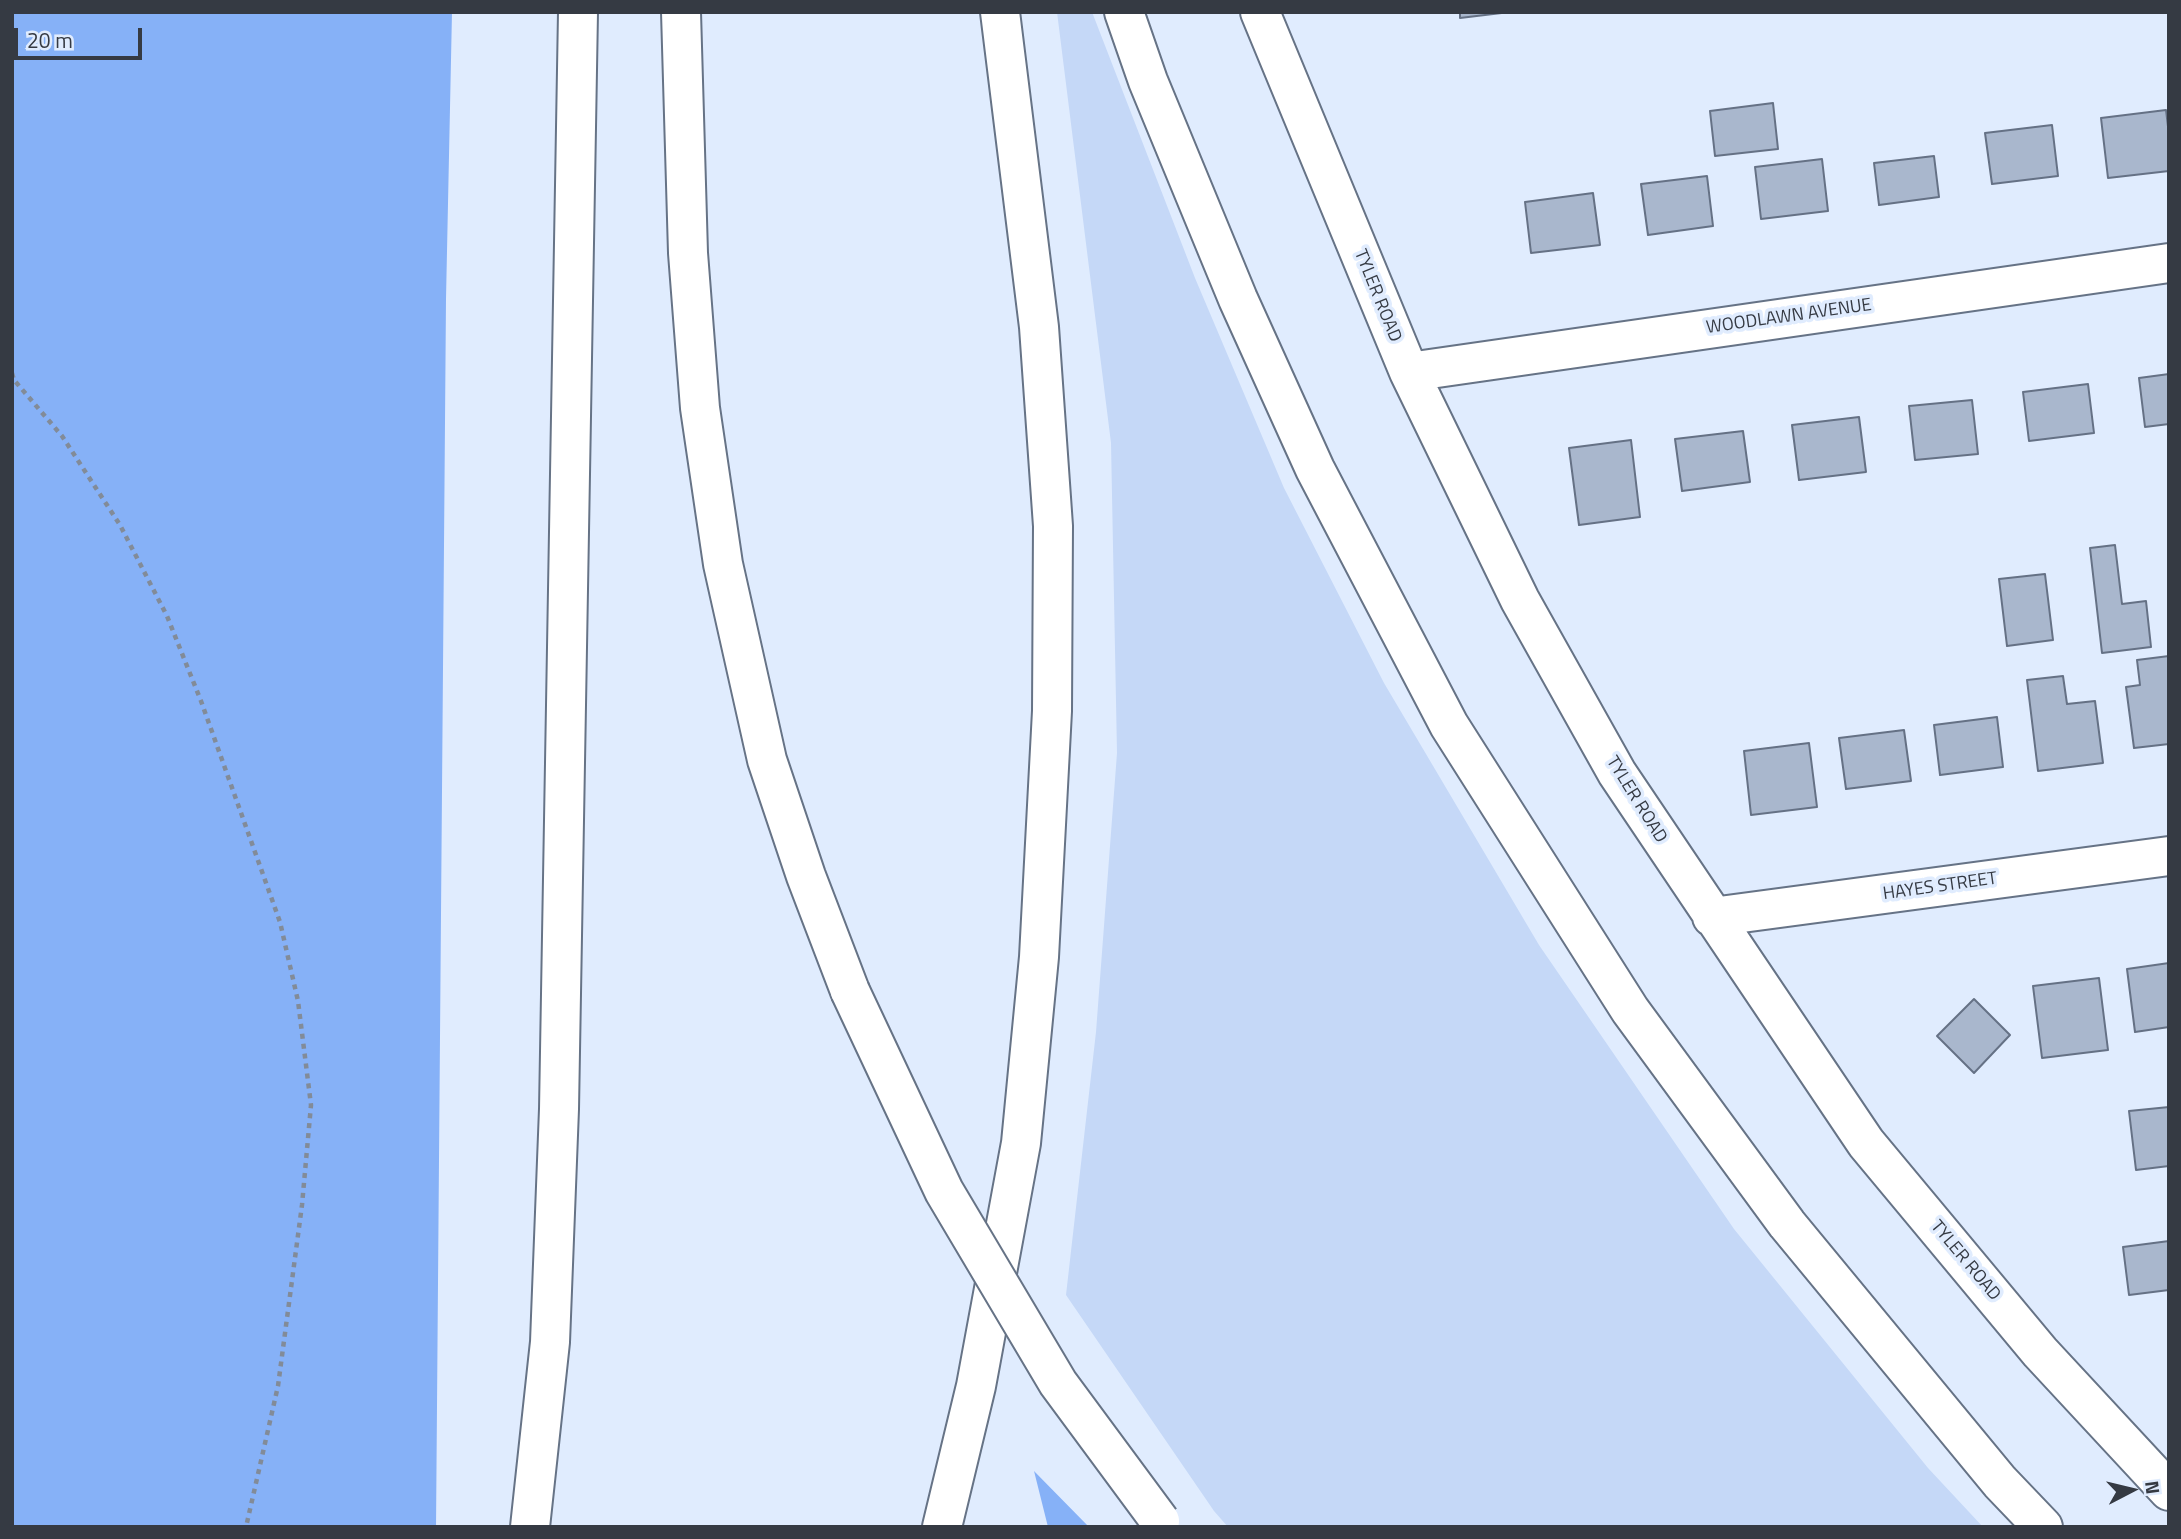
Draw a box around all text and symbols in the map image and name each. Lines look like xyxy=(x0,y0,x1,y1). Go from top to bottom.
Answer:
scale bar xyxy=(18,14,145,58)
text: 20 m xyxy=(27,24,73,56)
street label: TYLER ROAD xyxy=(1349,247,1405,345)
street label: WOODLAWN AVENUE xyxy=(1705,295,1873,339)
street label: TYLER ROAD xyxy=(1601,753,1671,847)
street label: HAYES STREET xyxy=(1882,868,1998,906)
street label: TYLER ROAD xyxy=(1925,1217,2005,1305)
north arrow xyxy=(2097,1455,2167,1525)
text: N xyxy=(2138,1479,2169,1496)

